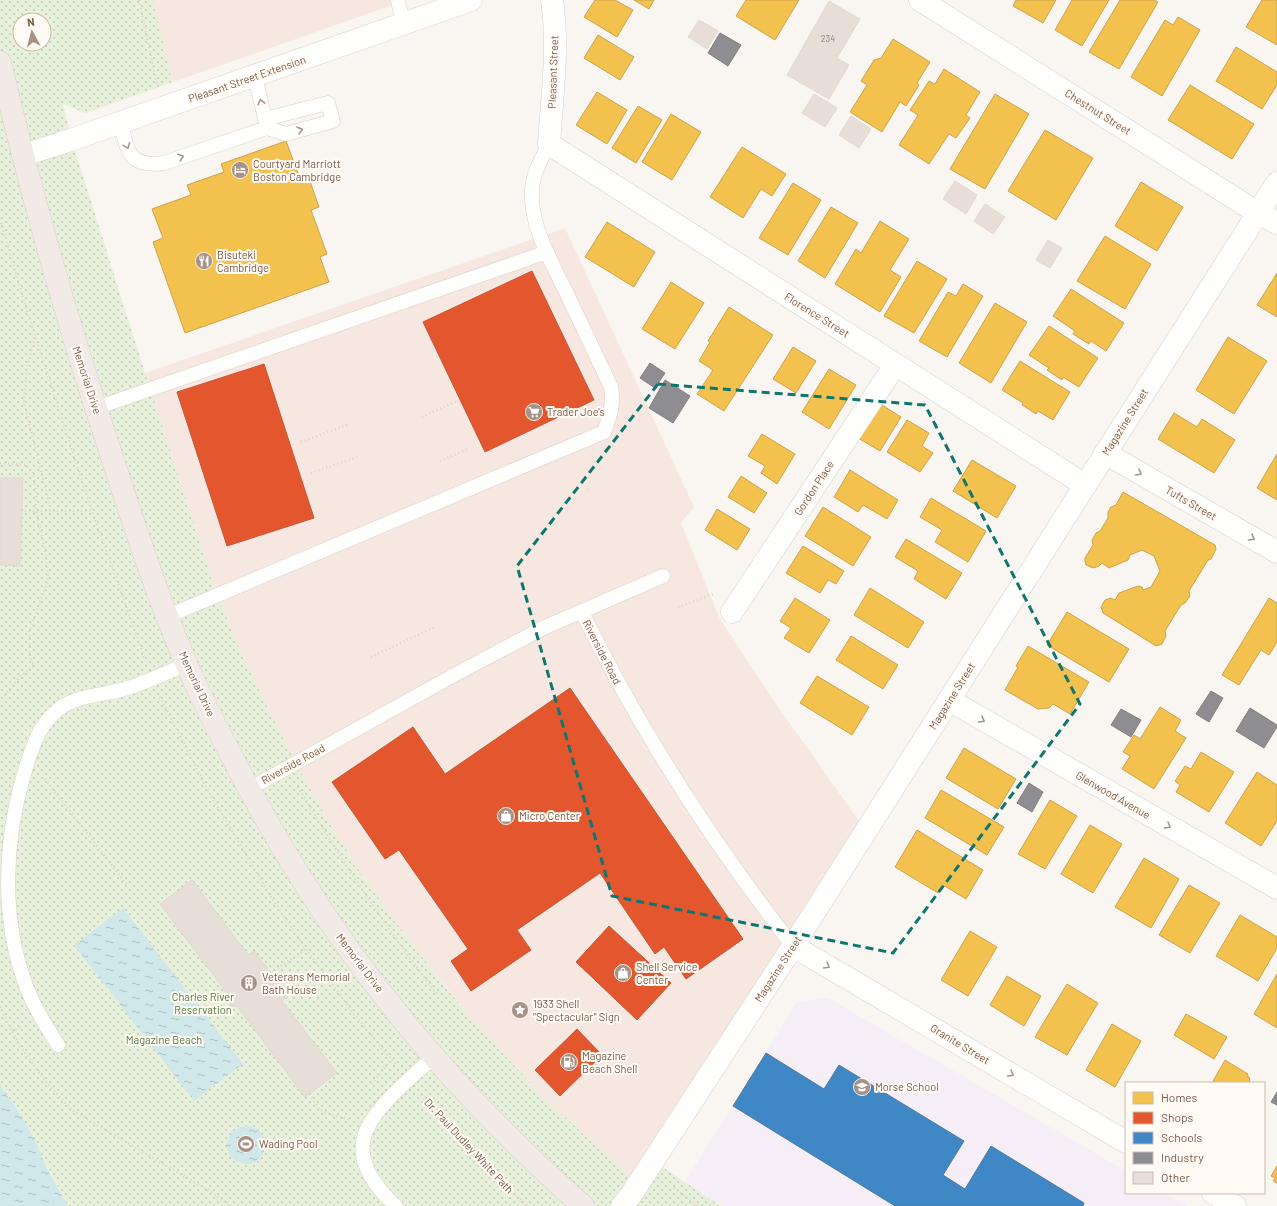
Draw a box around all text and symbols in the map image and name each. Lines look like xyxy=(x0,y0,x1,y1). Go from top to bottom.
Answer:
north arrow xyxy=(12,12,52,52)
text: N xyxy=(26,15,35,28)
house number: 234 xyxy=(821,33,835,44)
street label: Pleasant Street xyxy=(545,35,560,109)
street label: Pleasant Street Extension xyxy=(186,52,307,105)
street label: Chestnut Street xyxy=(1063,86,1134,137)
one-way arrow xyxy=(257,99,266,106)
one-way arrow xyxy=(297,127,303,135)
one-way arrow xyxy=(123,143,131,150)
one-way arrow xyxy=(177,153,184,162)
place label: Courtyard Marriott Boston Cambridge xyxy=(253,157,341,183)
hotel icon: Courtyard Marriott Boston Cambridge xyxy=(230,160,250,180)
place label: Bisuteki Cambridge xyxy=(217,248,269,274)
restaurant icon: Bisuteki Cambridge xyxy=(194,251,214,271)
street label: Florence Street xyxy=(782,289,852,340)
street label: Memorial Drive xyxy=(70,344,105,415)
street label: Magazine Street xyxy=(1099,386,1150,458)
supermarket icon: Trader Joe's xyxy=(524,402,544,422)
place label: Trader Joe's xyxy=(547,405,605,418)
street label: Gordon Place xyxy=(791,458,836,518)
one-way arrow xyxy=(1135,469,1142,476)
street label: Tufts Street xyxy=(1163,483,1219,522)
one-way arrow xyxy=(1248,533,1255,540)
street label: Riverside Road xyxy=(581,617,624,686)
street label: Memorial Drive xyxy=(177,649,218,719)
street label: Magazine Street xyxy=(926,660,977,732)
one-way arrow xyxy=(978,716,985,723)
street label: Riverside Road xyxy=(259,741,327,786)
street label: Glenwood Avenue xyxy=(1074,768,1153,821)
shop icon: Micro Center xyxy=(496,806,516,826)
place label: Micro Center xyxy=(519,809,580,822)
one-way arrow xyxy=(1164,822,1171,829)
street label: Memorial Drive xyxy=(334,931,387,995)
street label: Magazine Street xyxy=(751,933,804,1004)
place label: Shell Service Center xyxy=(636,960,698,986)
one-way arrow xyxy=(823,961,830,968)
shop icon: Shell Service Center xyxy=(613,963,633,983)
place label: Veterans Memorial Bath House xyxy=(262,970,350,996)
building icon: Veterans Memorial Bath House xyxy=(239,973,259,993)
park label: Charles River Reservation xyxy=(172,990,234,1016)
place label: 1933 Shell "Spectacular" Sign xyxy=(533,997,620,1023)
place icon: 1933 Shell "Spectacular" Sign xyxy=(510,1000,530,1020)
street label: Granite Street xyxy=(928,1021,992,1066)
park label: Magazine Beach xyxy=(126,1033,202,1046)
place label: Magazine Beach Shell xyxy=(582,1049,637,1075)
fuel station icon: Magazine Beach Shell xyxy=(559,1052,579,1072)
one-way arrow xyxy=(1007,1070,1014,1077)
school or university icon: Morse School xyxy=(852,1077,872,1097)
place label: Morse School xyxy=(875,1080,939,1093)
legend xyxy=(1125,1082,1265,1194)
text: Homes xyxy=(1161,1090,1198,1104)
street label: Dr. Paul Dudley White Path xyxy=(422,1096,517,1196)
text: Shops xyxy=(1161,1110,1194,1124)
text: Schools xyxy=(1161,1130,1202,1144)
sports icon: Wading Pool xyxy=(236,1134,256,1154)
place label: Wading Pool xyxy=(259,1137,317,1150)
text: Industry xyxy=(1161,1150,1204,1164)
text: Other xyxy=(1161,1170,1191,1184)

